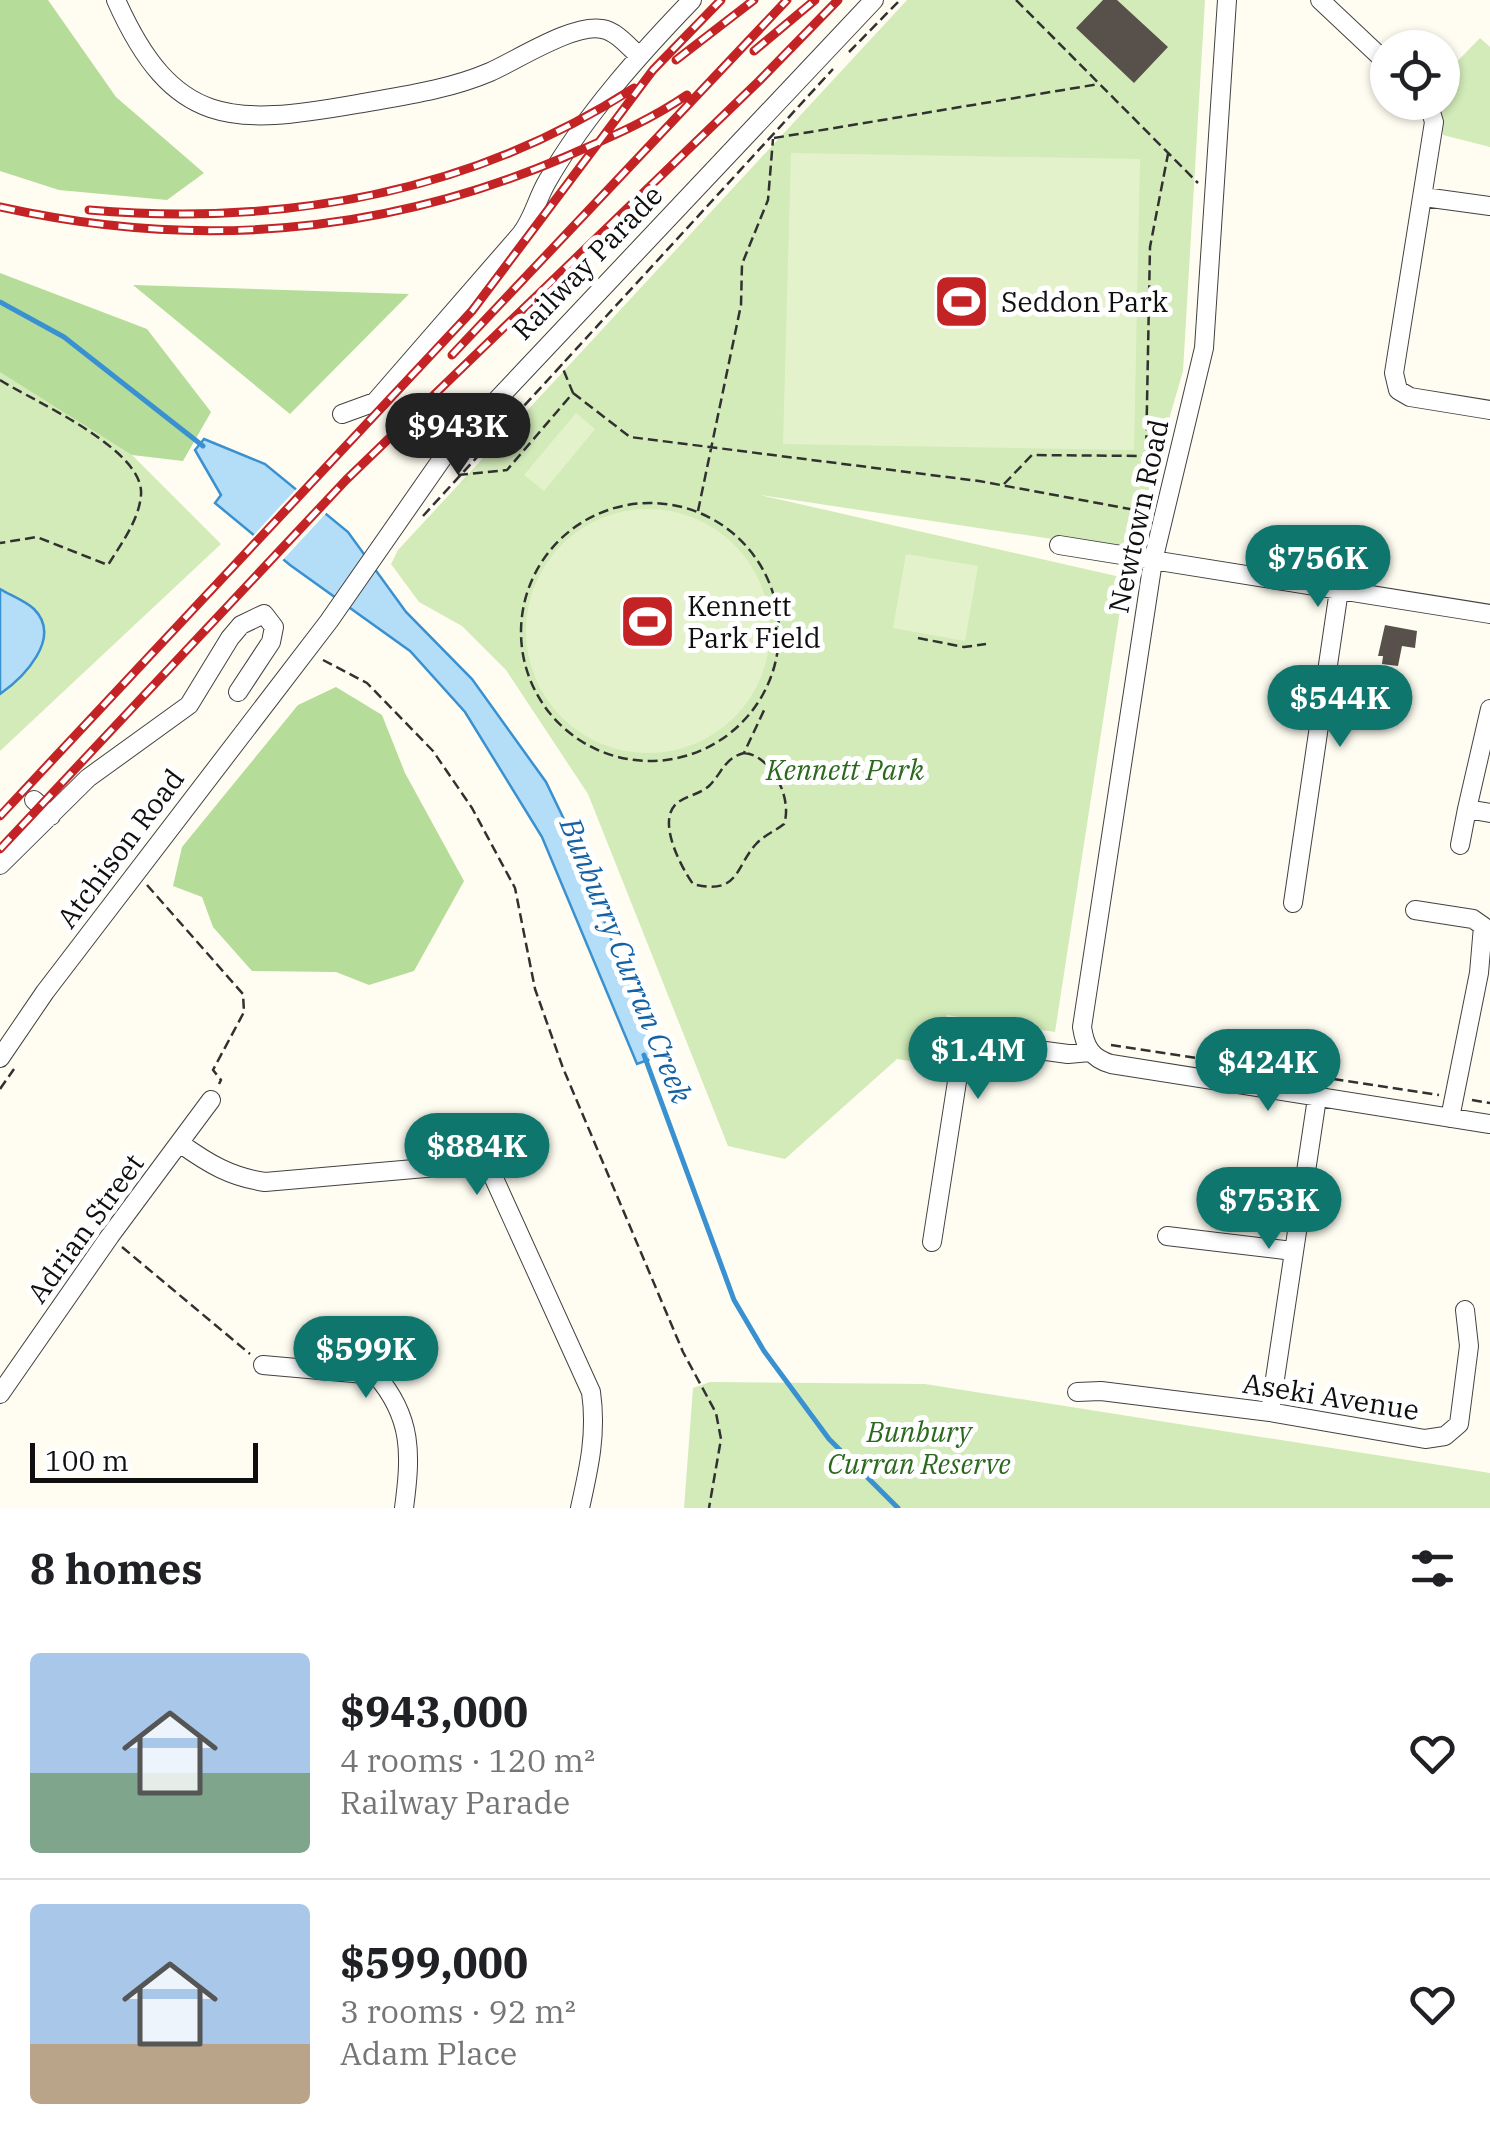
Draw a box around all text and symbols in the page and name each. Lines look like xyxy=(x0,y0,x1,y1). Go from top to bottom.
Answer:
map controls xyxy=(1370,30,1460,120)
button: locate xyxy=(1370,30,1460,120)
street label: Railway Parade xyxy=(504,177,670,347)
sports icon: Seddon Park xyxy=(932,271,992,331)
place label: Seddon Park xyxy=(1001,283,1169,320)
pin: $943K xyxy=(388,393,528,478)
text: $943K xyxy=(407,404,509,446)
street label: Newtown Road xyxy=(1099,416,1177,616)
pin: $756K xyxy=(1248,525,1388,610)
text: $756K xyxy=(1267,536,1369,578)
place label: Kennett Park Field xyxy=(687,587,821,656)
sports icon: Kennett Park Field xyxy=(618,591,678,651)
pin: $544K xyxy=(1270,665,1410,750)
text: $544K xyxy=(1289,676,1391,718)
park label: Kennett Park xyxy=(765,751,924,788)
street label: Atchison Road xyxy=(48,761,192,935)
water label: Bunburry Curran Creek xyxy=(551,811,702,1109)
pin: $1.4M xyxy=(908,1017,1048,1102)
text: $1.4M xyxy=(930,1028,1026,1070)
pin: $424K xyxy=(1198,1029,1338,1114)
text: $424K xyxy=(1217,1040,1319,1082)
pin: $884K xyxy=(407,1113,547,1198)
text: $884K xyxy=(426,1124,528,1166)
street label: Adrian Street xyxy=(18,1146,152,1310)
pin: $753K xyxy=(1199,1167,1339,1252)
text: $753K xyxy=(1218,1178,1320,1220)
pin: $599K xyxy=(296,1316,436,1401)
text: $599K xyxy=(315,1327,417,1369)
street label: Aseki Avenue xyxy=(1240,1364,1422,1428)
park label: Bunbury Curran Reserve xyxy=(827,1413,1011,1482)
scale bar xyxy=(30,1438,258,1482)
text: 100 m xyxy=(45,1442,129,1479)
text: 8 homes xyxy=(30,1541,203,1596)
icon: filters xyxy=(1405,1541,1460,1596)
text: $943,000 xyxy=(340,1684,528,1739)
icon: home xyxy=(110,1693,230,1813)
icon: heart xyxy=(1405,1726,1460,1781)
text: 4 rooms · 120 m² xyxy=(340,1739,595,1781)
text: Railway Parade xyxy=(340,1781,570,1823)
text: $599,000 xyxy=(340,1935,528,1990)
icon: home xyxy=(110,1944,230,2064)
icon: heart xyxy=(1405,1977,1460,2032)
text: 3 rooms · 92 m² xyxy=(340,1990,576,2032)
text: Adam Place xyxy=(340,2032,517,2074)

